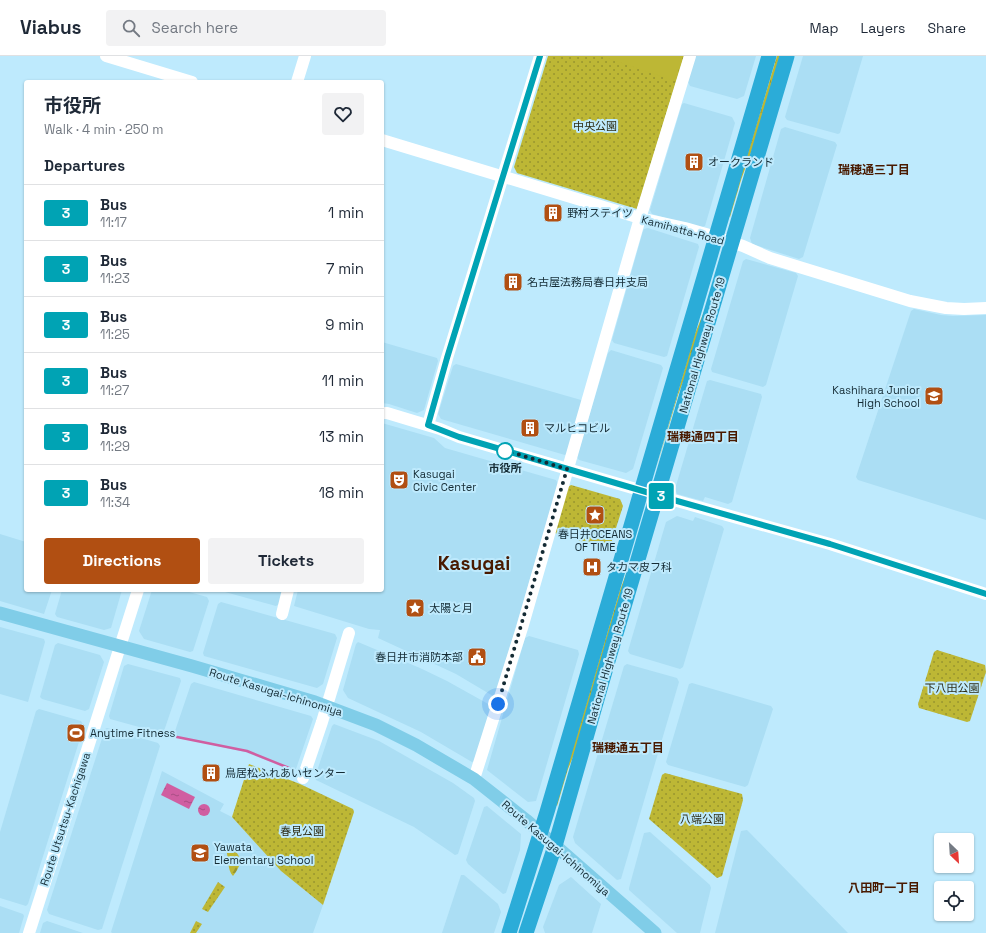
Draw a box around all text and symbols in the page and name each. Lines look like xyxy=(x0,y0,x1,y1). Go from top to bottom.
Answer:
search box xyxy=(106,10,386,46)
text: Viabus xyxy=(20,15,82,40)
icon: search xyxy=(120,17,142,39)
text: Search here xyxy=(152,18,238,37)
text: Map xyxy=(809,19,839,37)
text: Layers xyxy=(861,19,905,37)
text: Share xyxy=(927,19,966,37)
text: 市役所 xyxy=(44,93,101,118)
button: heart xyxy=(322,93,364,135)
park label: 中央公園 xyxy=(573,119,617,133)
text: Walk · 4 min · 250 m xyxy=(44,121,163,138)
building icon: オークランド xyxy=(683,151,705,173)
place label: オークランド xyxy=(708,155,774,169)
text: Departures xyxy=(44,156,125,175)
district label: 瑞穂通三丁目 xyxy=(838,162,910,178)
text: Bus xyxy=(100,195,127,214)
building icon: 野村ステイツ xyxy=(542,202,564,224)
text: 1 min xyxy=(328,203,364,222)
text: 3 xyxy=(62,204,70,222)
place label: 野村ステイツ xyxy=(567,206,633,220)
street label: Kamihatta-Road xyxy=(640,212,726,248)
text: 11:17 xyxy=(100,214,127,231)
text: Bus xyxy=(100,251,127,270)
text: 7 min xyxy=(326,259,364,278)
text: 3 xyxy=(62,260,70,278)
text: 11:23 xyxy=(100,270,130,287)
building icon: 名古屋法務局春日井支局 xyxy=(502,271,524,293)
place label: 名古屋法務局春日井支局 xyxy=(527,275,648,289)
street label: National Highway Route 19 xyxy=(676,275,728,414)
text: Bus xyxy=(100,307,127,326)
text: 9 min xyxy=(325,315,364,334)
text: 3 xyxy=(62,316,70,334)
text: 11:25 xyxy=(100,326,130,343)
text: Bus xyxy=(100,363,127,382)
text: 11 min xyxy=(322,371,364,390)
text: 3 xyxy=(62,372,70,390)
text: 11:27 xyxy=(100,382,129,399)
place label: Kashihara Junior High School xyxy=(832,383,920,410)
school or university icon: Kashihara Junior High School xyxy=(923,385,945,407)
building icon: マルヒコビル xyxy=(519,417,541,439)
text: Bus xyxy=(100,419,127,438)
place label: マルヒコビル xyxy=(544,421,610,435)
text: 13 min xyxy=(319,427,364,446)
text: 3 xyxy=(62,428,70,446)
district label: 瑞穂通四丁目 xyxy=(667,429,739,445)
text: 11:29 xyxy=(100,438,130,455)
marker: 市役所 xyxy=(496,442,514,460)
place label: 市役所 xyxy=(489,461,522,475)
place label: Kasugai Civic Center xyxy=(413,467,476,494)
theatre icon: Kasugai Civic Center xyxy=(388,469,410,491)
text: Bus xyxy=(100,475,127,494)
text: 18 min xyxy=(319,483,364,502)
line badge: 3 xyxy=(648,483,674,509)
text: 3 xyxy=(62,484,70,502)
text: 3 xyxy=(657,487,665,505)
text: 11:34 xyxy=(100,494,130,511)
place icon: 春日井OCEANS OF TIME xyxy=(584,504,606,526)
place label: 春日井OCEANS OF TIME xyxy=(558,527,633,554)
button: Directions xyxy=(44,538,200,584)
button: Tickets xyxy=(208,538,364,584)
district label: Kasugai xyxy=(438,551,510,576)
hospital icon: タカマ皮フ科 xyxy=(581,556,603,578)
place label: タカマ皮フ科 xyxy=(606,560,672,574)
street label: National Highway Route 19 xyxy=(584,586,636,725)
place icon: 太陽と月 xyxy=(404,597,426,619)
place label: 太陽と月 xyxy=(429,601,473,615)
public building icon: 春日井市消防本部 xyxy=(466,646,488,668)
place label: 春日井市消防本部 xyxy=(375,650,463,664)
street label: Route Kasugai-Ichinomiya xyxy=(208,665,345,719)
park label: 下八田公園 xyxy=(925,681,980,695)
your location xyxy=(488,694,508,714)
sports icon: Anytime Fitness xyxy=(65,722,87,744)
place label: Anytime Fitness xyxy=(90,726,176,740)
district label: 瑞穂通五丁目 xyxy=(592,740,664,756)
street label: Route Utsutsu-Kachigawa xyxy=(37,750,93,887)
building icon: 鳥居松ふれあいセンター xyxy=(200,762,222,784)
place label: 鳥居松ふれあいセンター xyxy=(225,766,346,780)
street label: Route Kasugai-Ichinomiya xyxy=(499,797,613,899)
park label: 八端公園 xyxy=(680,812,724,826)
park label: 春見公園 xyxy=(280,824,324,838)
north arrow xyxy=(934,833,974,873)
map controls xyxy=(934,833,974,921)
place label: Yawata Elementary School xyxy=(214,840,313,867)
school or university icon: Yawata Elementary School xyxy=(189,842,211,864)
district label: 八田町一丁目 xyxy=(848,880,920,896)
button: locate xyxy=(934,881,974,921)

